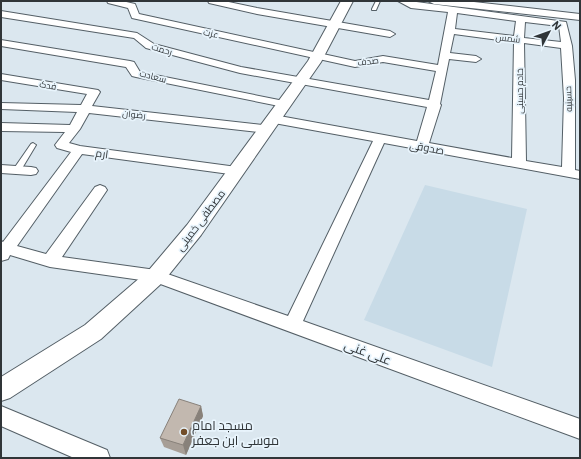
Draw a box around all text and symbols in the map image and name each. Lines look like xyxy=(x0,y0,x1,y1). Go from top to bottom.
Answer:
north arrow xyxy=(529,12,569,52)
text: N xyxy=(550,18,564,32)
street label: عزت xyxy=(202,26,220,40)
street label: شمس xyxy=(495,31,521,45)
street label: رحمت xyxy=(150,41,174,57)
street label: صدف xyxy=(357,54,379,68)
street label: سعادت xyxy=(138,67,168,85)
street label: خادم حسینی xyxy=(514,68,526,114)
street label: فدک xyxy=(39,78,57,92)
street label: حسینیه xyxy=(562,86,574,112)
street label: رضوان xyxy=(122,107,146,121)
street label: صدوقی xyxy=(408,138,445,157)
street label: ارم xyxy=(95,146,109,162)
street label: مصطفی خمینی xyxy=(173,187,228,254)
street label: علی غنی xyxy=(342,336,394,368)
place label: مسجد امام موسی ابن جعفر xyxy=(191,417,279,448)
marker: مسجد امام موسی ابن جعفر xyxy=(179,427,189,437)

